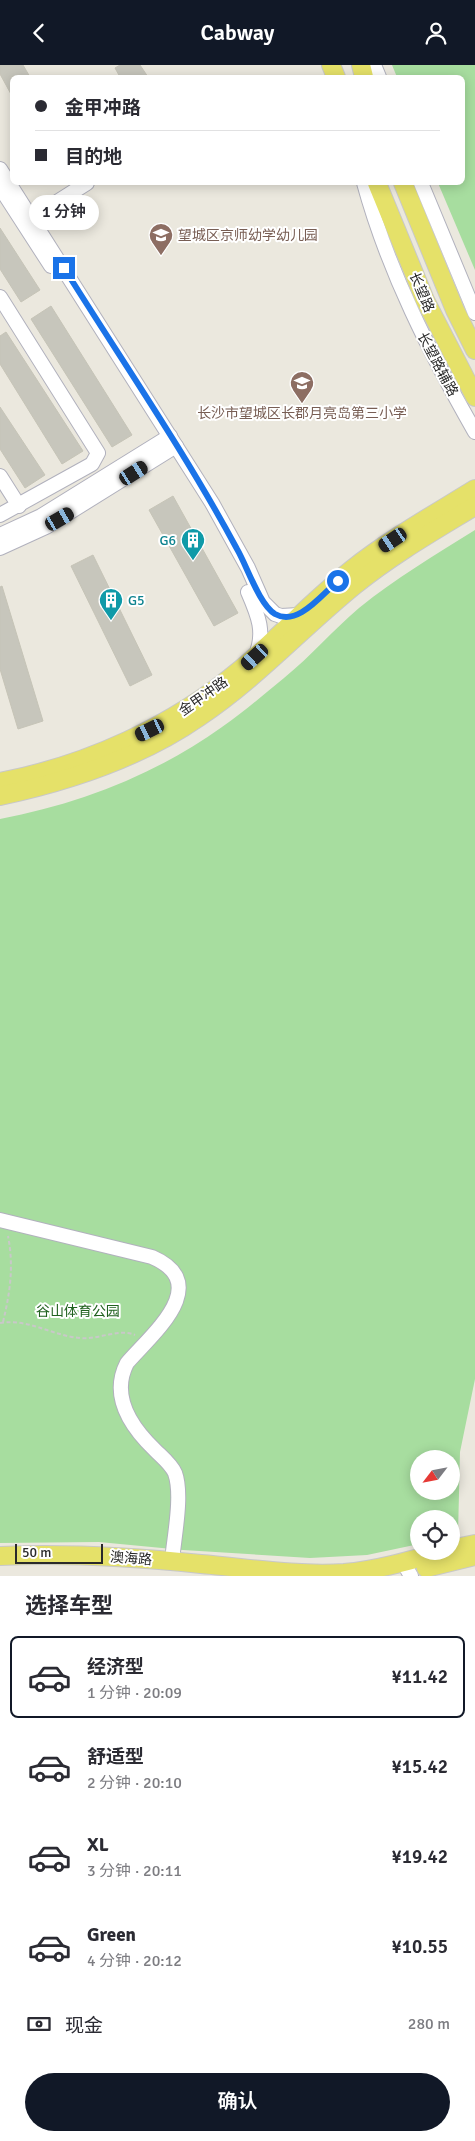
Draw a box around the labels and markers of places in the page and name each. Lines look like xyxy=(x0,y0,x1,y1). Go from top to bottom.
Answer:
school or university icon: 望城区京师幼学幼儿园 xyxy=(148,222,174,256)
place label: 望城区京师幼学幼儿园 xyxy=(178,227,318,244)
school or university icon: 长沙市望城区长郡月亮岛第三小学 xyxy=(289,370,315,404)
place label: 长沙市望城区长郡月亮岛第三小学 xyxy=(197,405,407,422)
building icon: G6 xyxy=(180,527,206,561)
place label: G6 xyxy=(159,532,176,549)
building icon: G5 xyxy=(98,587,124,621)
place label: G5 xyxy=(128,592,145,609)

